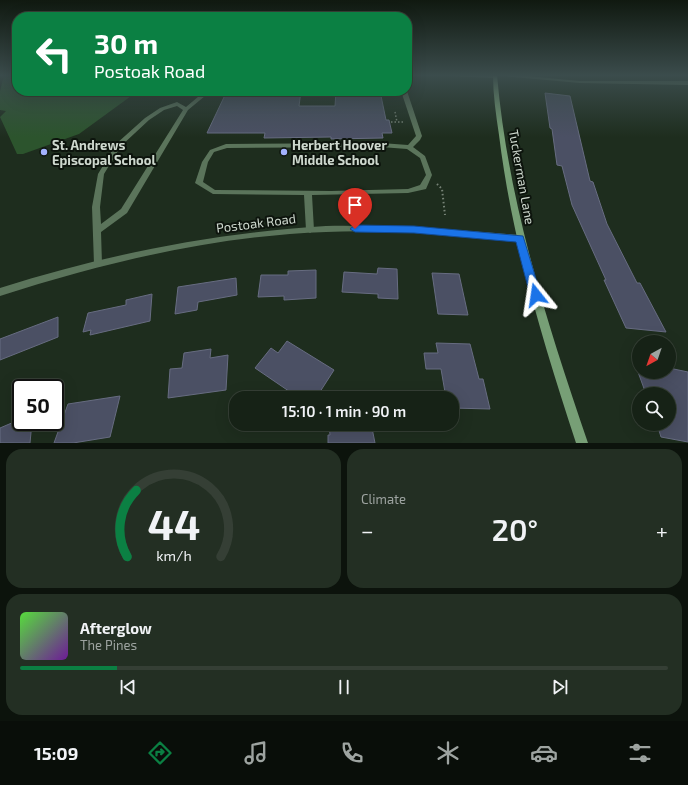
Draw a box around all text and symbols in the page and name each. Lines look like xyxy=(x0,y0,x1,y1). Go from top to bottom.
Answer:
text: 30 m xyxy=(94,26,158,60)
icon: left xyxy=(28,28,80,80)
text: Postoak Road xyxy=(94,60,205,82)
street label: Tuckerman Lane xyxy=(506,128,538,226)
place label: St. Andrews Episcopal School xyxy=(52,137,156,168)
place label: Herbert Hoover Middle School xyxy=(292,137,387,168)
marker: St. Andrews Episcopal School xyxy=(39,147,49,157)
marker: Herbert Hoover Middle School xyxy=(279,147,289,157)
pin xyxy=(338,188,372,229)
icon: arrive xyxy=(344,194,366,216)
street label: Postoak Road xyxy=(215,210,297,236)
position arrow xyxy=(515,274,557,316)
north arrow xyxy=(632,335,676,379)
map controls xyxy=(632,335,676,431)
speed limit sign: 50 xyxy=(12,379,64,431)
button: search xyxy=(632,387,676,431)
text: 15:10 · 1 min · 90 m xyxy=(282,402,406,420)
text: Climate xyxy=(361,491,406,507)
text: 44 xyxy=(147,497,200,547)
text: 20° xyxy=(492,511,538,547)
text: − xyxy=(361,517,374,543)
text: + xyxy=(656,517,668,543)
text: km/h xyxy=(156,546,191,563)
text: Afterglow xyxy=(80,619,152,637)
text: The Pines xyxy=(80,637,137,653)
icon: previous xyxy=(117,676,139,698)
icon: pause xyxy=(333,676,355,698)
icon: next xyxy=(549,676,571,698)
icon: directions xyxy=(146,739,174,767)
icon: music xyxy=(242,739,270,767)
icon: phone xyxy=(338,739,366,767)
icon: climate xyxy=(434,739,462,767)
icon: car xyxy=(530,739,558,767)
icon: filters xyxy=(626,739,654,767)
text: 15:09 xyxy=(34,742,78,764)

